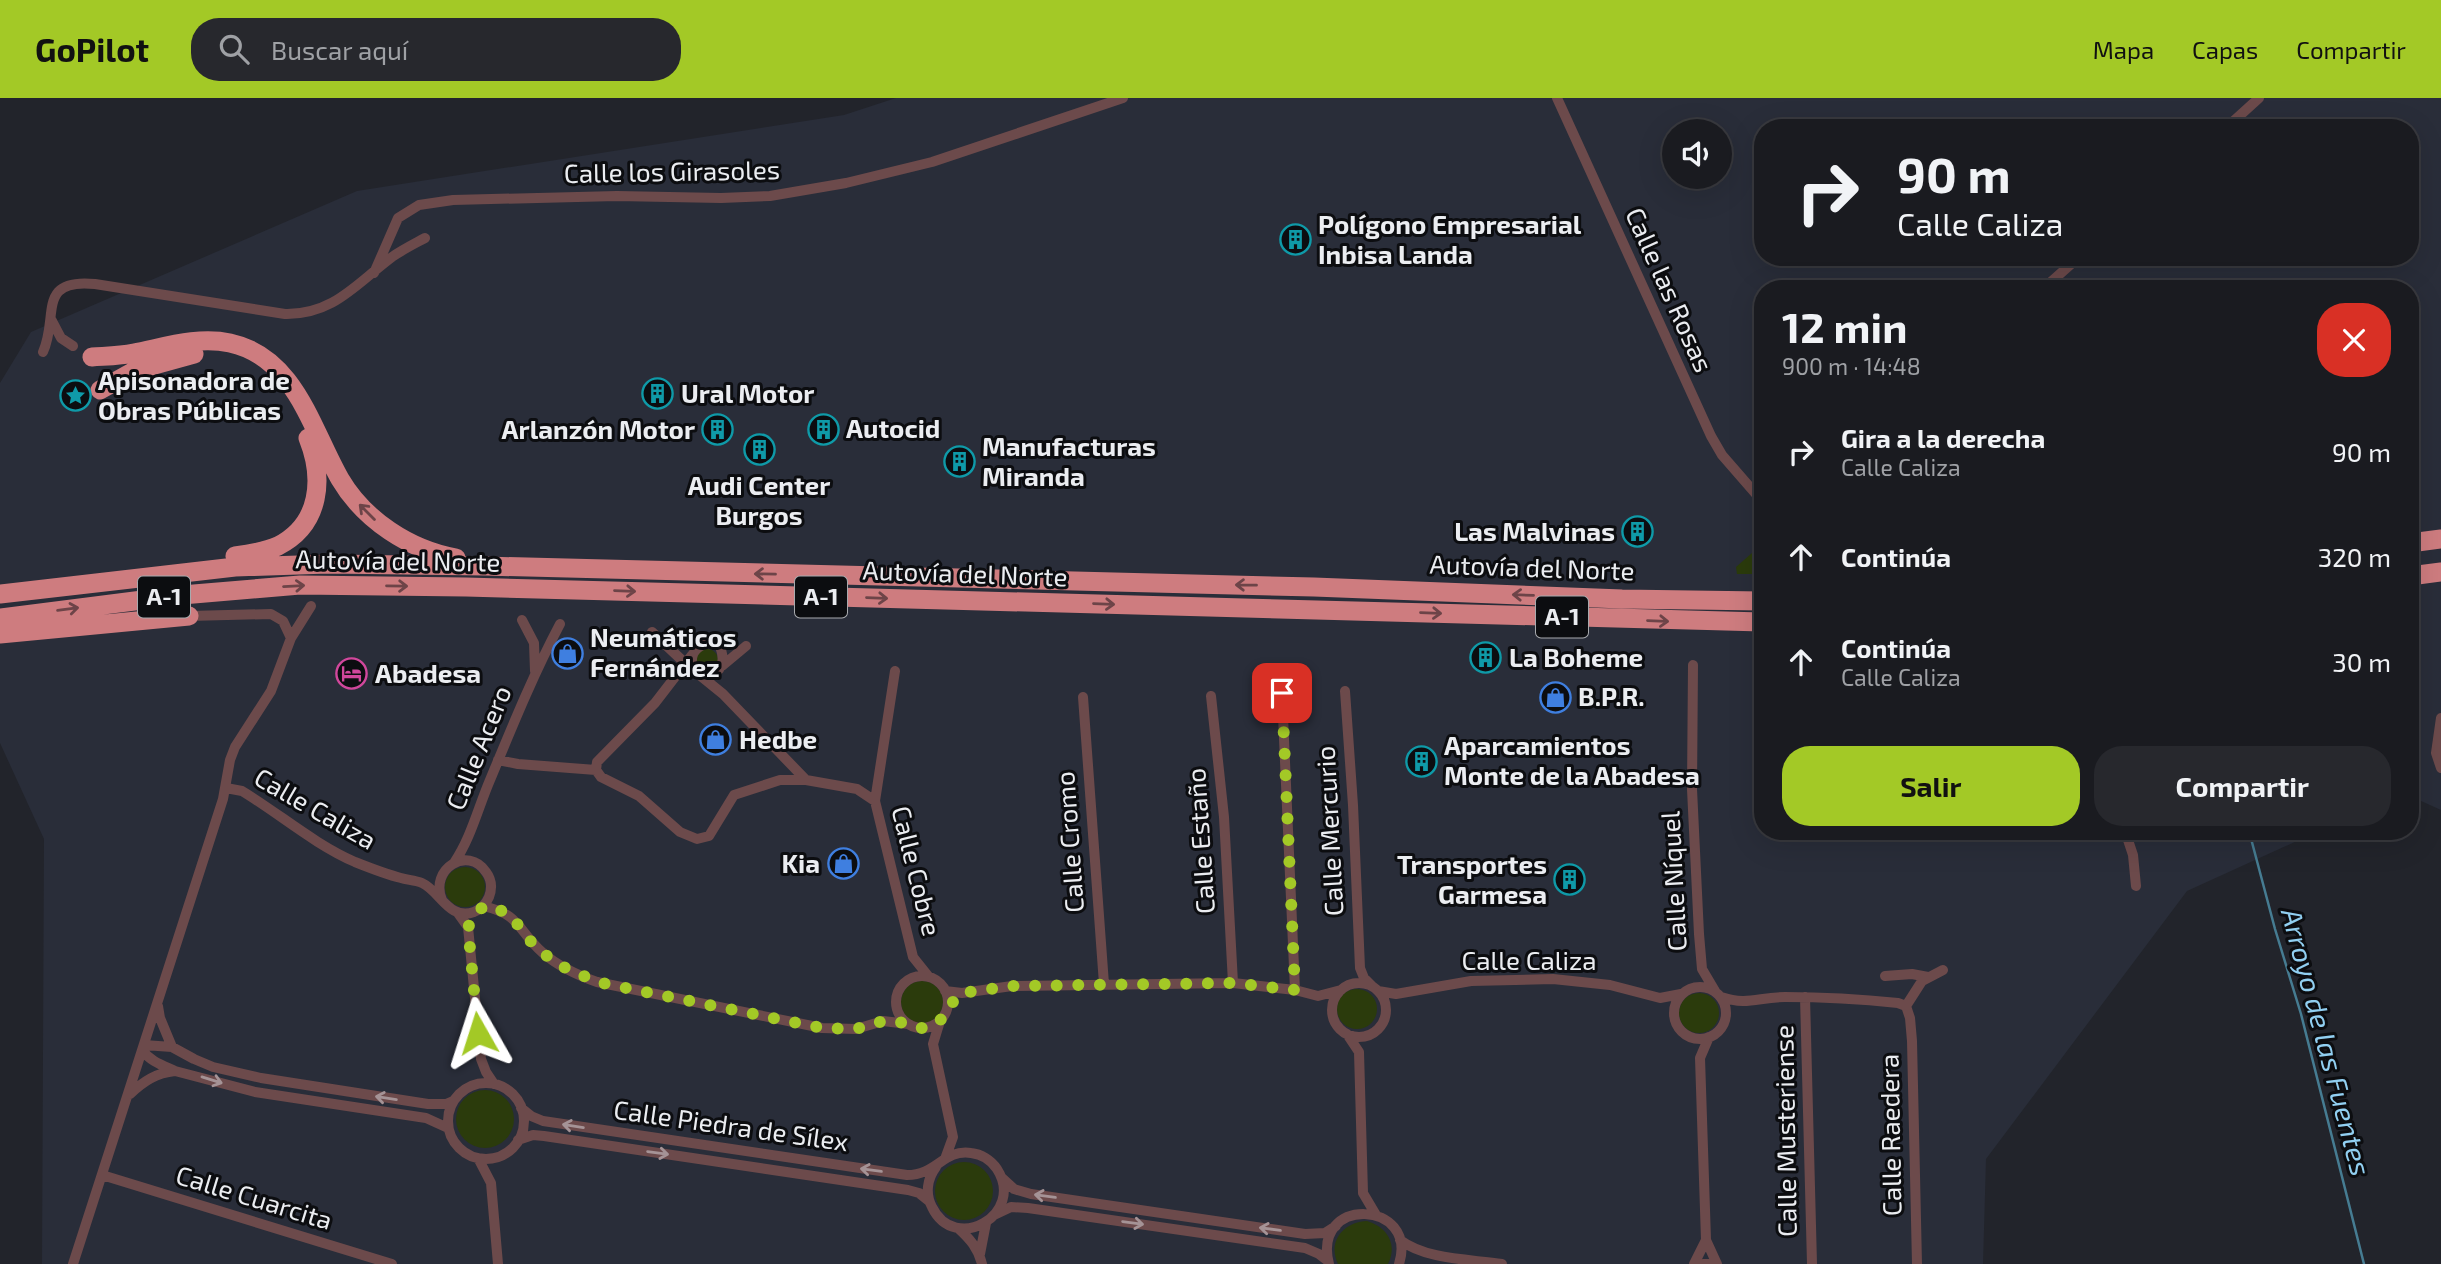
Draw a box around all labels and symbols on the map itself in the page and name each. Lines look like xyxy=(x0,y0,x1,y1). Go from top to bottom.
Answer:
street label: Calle los Girasoles xyxy=(564,153,780,188)
street label: Calle las Rosas xyxy=(1620,202,1720,376)
place label: Polígono Empresarial Inbisa Landa xyxy=(1318,208,1582,269)
building icon: Polígono Empresarial Inbisa Landa xyxy=(1278,223,1312,257)
place label: Apisonadora de Obras Públicas xyxy=(98,364,290,425)
building icon: Ural Motor xyxy=(641,377,675,411)
place label: Ural Motor xyxy=(681,377,814,408)
place icon: Apisonadora de Obras Públicas xyxy=(58,379,92,413)
building icon: Autocid xyxy=(806,412,840,446)
place label: Autocid xyxy=(846,412,940,443)
place label: Arlanzón Motor xyxy=(502,413,695,444)
building icon: Arlanzón Motor xyxy=(701,413,735,447)
place label: Manufacturas Miranda xyxy=(982,430,1156,491)
building icon: Audi Center Burgos xyxy=(742,433,776,467)
building icon: Manufacturas Miranda xyxy=(942,445,976,479)
place label: Audi Center Burgos xyxy=(688,469,830,530)
one-way arrow xyxy=(359,503,376,520)
place label: Las Malvinas xyxy=(1454,515,1615,546)
building icon: Las Malvinas xyxy=(1621,515,1655,549)
street label: Autovía del Norte xyxy=(295,542,501,577)
street label: Autovía del Norte xyxy=(1429,547,1635,586)
street label: Autovía del Norte xyxy=(862,553,1068,592)
one-way arrow xyxy=(754,567,777,580)
road number: A-1 xyxy=(138,576,190,618)
road number: A-1 xyxy=(795,576,847,618)
one-way arrow xyxy=(1234,578,1257,592)
one-way arrow xyxy=(282,579,305,592)
one-way arrow xyxy=(385,579,408,593)
one-way arrow xyxy=(613,585,636,598)
one-way arrow xyxy=(1511,588,1534,601)
one-way arrow xyxy=(865,592,888,605)
road number: A-1 xyxy=(1536,596,1588,638)
one-way arrow xyxy=(1092,598,1115,611)
one-way arrow xyxy=(56,603,79,616)
one-way arrow xyxy=(1419,607,1442,620)
one-way arrow xyxy=(1646,614,1669,627)
place label: Neumáticos Fernández xyxy=(590,621,737,682)
shop icon: Neumáticos Fernández xyxy=(550,636,584,670)
building icon: La Boheme xyxy=(1469,641,1503,675)
place label: La Boheme xyxy=(1509,641,1643,672)
hotel icon: Abadesa xyxy=(335,657,369,691)
place label: Abadesa xyxy=(375,657,481,688)
pin xyxy=(1252,663,1312,723)
shop icon: B.P.R. xyxy=(1538,680,1572,714)
place label: B.P.R. xyxy=(1578,680,1645,711)
street label: Calle Acero xyxy=(439,681,517,814)
shop icon: Hedbe xyxy=(699,723,733,757)
place label: Hedbe xyxy=(739,723,817,754)
place label: Aparcamientos Monte de la Abadesa xyxy=(1444,729,1700,790)
building icon: Aparcamientos Monte de la Abadesa xyxy=(1404,744,1438,778)
street label: Calle Mercurio xyxy=(1309,745,1348,917)
street label: Calle Caliza xyxy=(249,761,382,855)
street label: Calle Estaño xyxy=(1179,767,1220,915)
street label: Calle Cromo xyxy=(1048,770,1089,914)
street label: Calle Cobre xyxy=(886,802,949,939)
street label: Calle Níquel xyxy=(1653,810,1692,952)
place label: Kia xyxy=(782,847,820,878)
shop icon: Kia xyxy=(826,847,860,881)
place label: Transportes Garmesa xyxy=(1397,848,1547,909)
building icon: Transportes Garmesa xyxy=(1553,863,1587,897)
water label: Arroyo de las Fuentes xyxy=(2275,903,2379,1179)
street label: Calle Caliza xyxy=(1461,944,1597,975)
position arrow xyxy=(441,996,515,1070)
street label: Calle Musteriense xyxy=(1767,1025,1802,1237)
street label: Calle Raedera xyxy=(1873,1054,1906,1216)
one-way arrow xyxy=(200,1074,222,1087)
one-way arrow xyxy=(375,1091,398,1104)
street label: Calle Piedra de Sílex xyxy=(612,1093,851,1156)
one-way arrow xyxy=(562,1119,585,1132)
one-way arrow xyxy=(646,1146,668,1159)
street label: Calle Cuarcita xyxy=(173,1158,336,1235)
one-way arrow xyxy=(860,1163,882,1176)
one-way arrow xyxy=(1034,1190,1057,1203)
one-way arrow xyxy=(1121,1217,1144,1230)
one-way arrow xyxy=(1259,1222,1282,1235)

